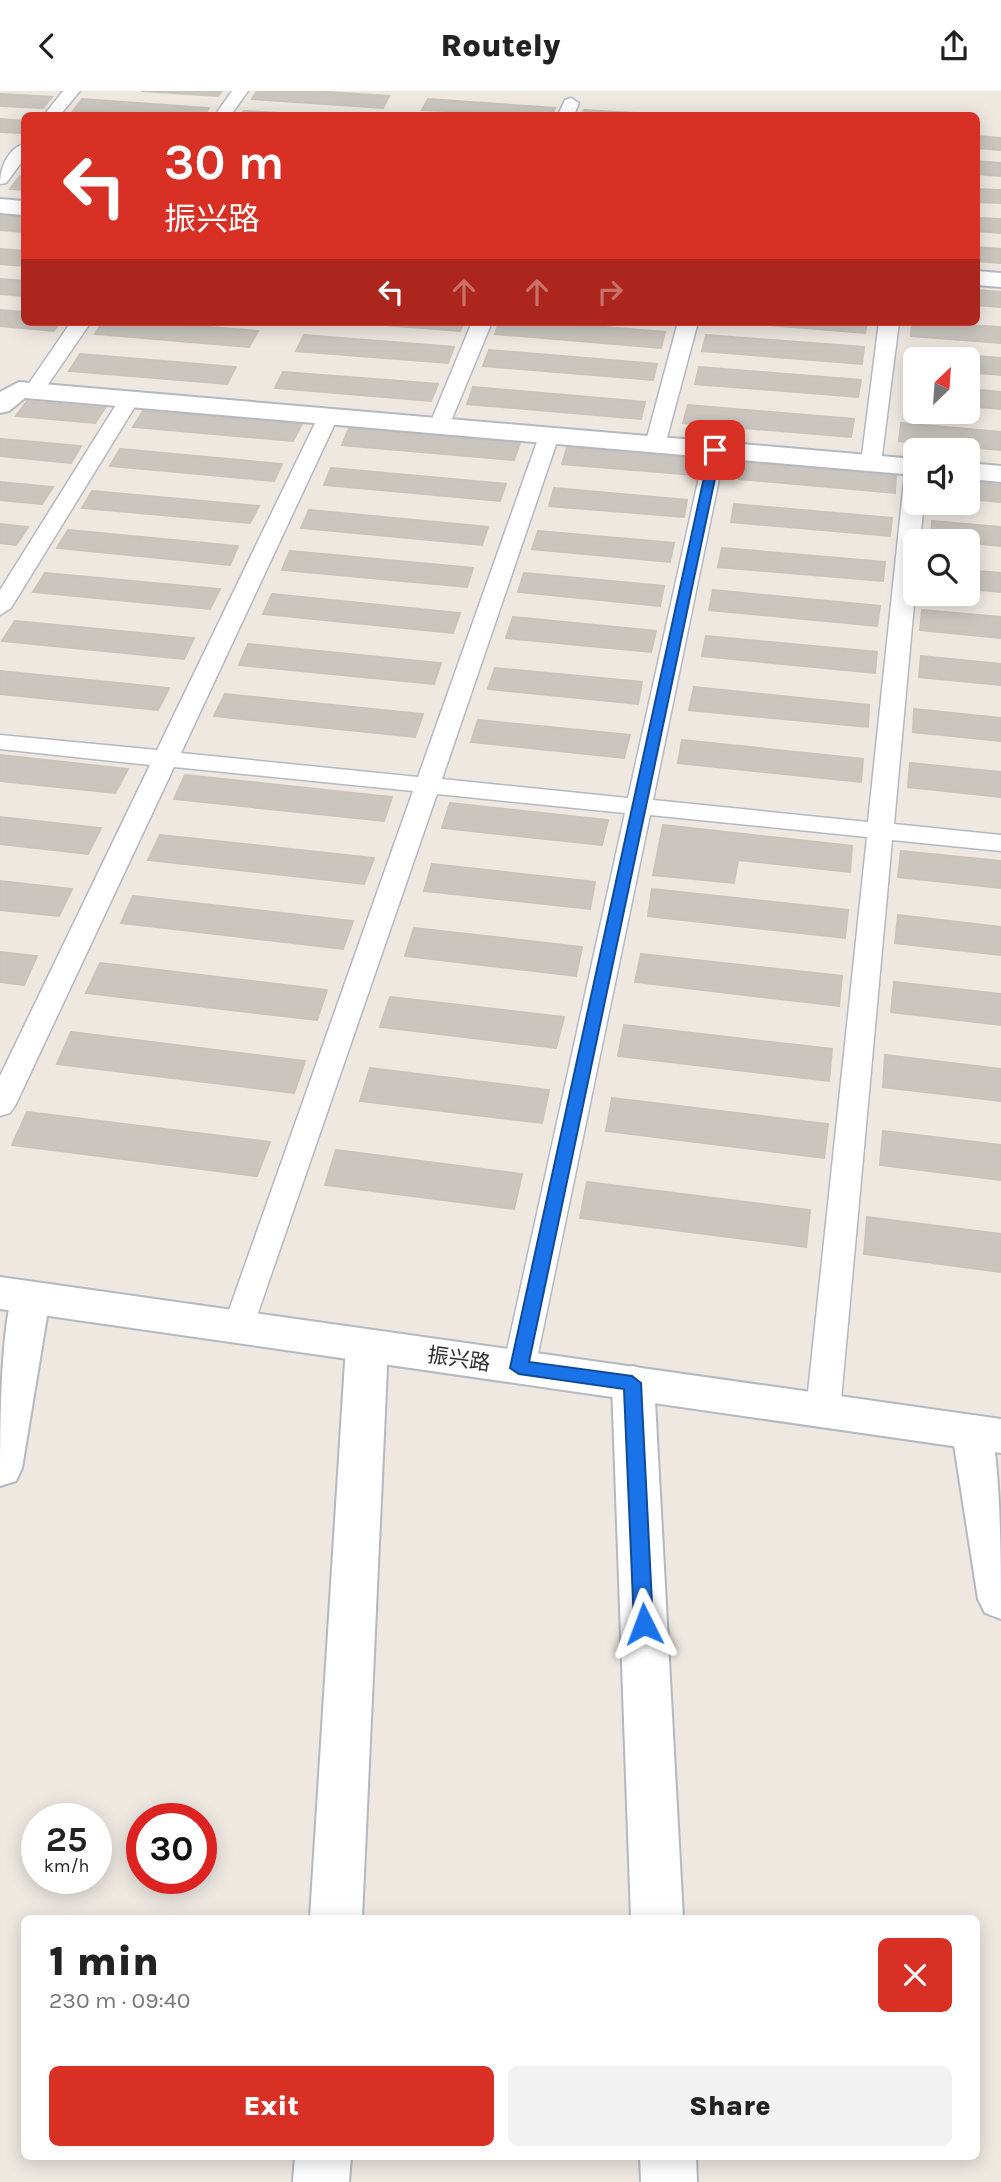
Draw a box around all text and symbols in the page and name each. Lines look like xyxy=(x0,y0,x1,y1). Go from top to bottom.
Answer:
icon: back xyxy=(28,27,66,65)
text: Routely xyxy=(441,27,560,64)
icon: share xyxy=(935,27,973,65)
text: 30 m xyxy=(164,134,284,191)
icon: left xyxy=(49,140,140,231)
text: 振兴路 xyxy=(164,201,260,238)
icon: left xyxy=(372,273,410,311)
icon: ahead xyxy=(445,273,483,311)
icon: ahead xyxy=(518,273,556,311)
icon: right xyxy=(591,273,629,311)
north arrow xyxy=(903,347,980,423)
map controls xyxy=(903,347,980,606)
pin xyxy=(685,420,745,480)
icon: arrive xyxy=(696,431,734,469)
button: sound xyxy=(903,438,980,515)
button: search xyxy=(903,529,980,606)
street label: 振兴路 xyxy=(426,1343,492,1375)
position arrow xyxy=(607,1587,681,1661)
speed limit sign: 30 xyxy=(126,1803,217,1894)
text: 25 xyxy=(46,1819,87,1860)
text: km/h xyxy=(44,1855,89,1877)
text: 1 min xyxy=(49,1936,159,1986)
button: close xyxy=(878,1938,952,2012)
text: 230 m · 09:40 xyxy=(49,1987,190,2014)
button: Exit xyxy=(49,2066,494,2146)
button: Share xyxy=(508,2066,952,2146)

